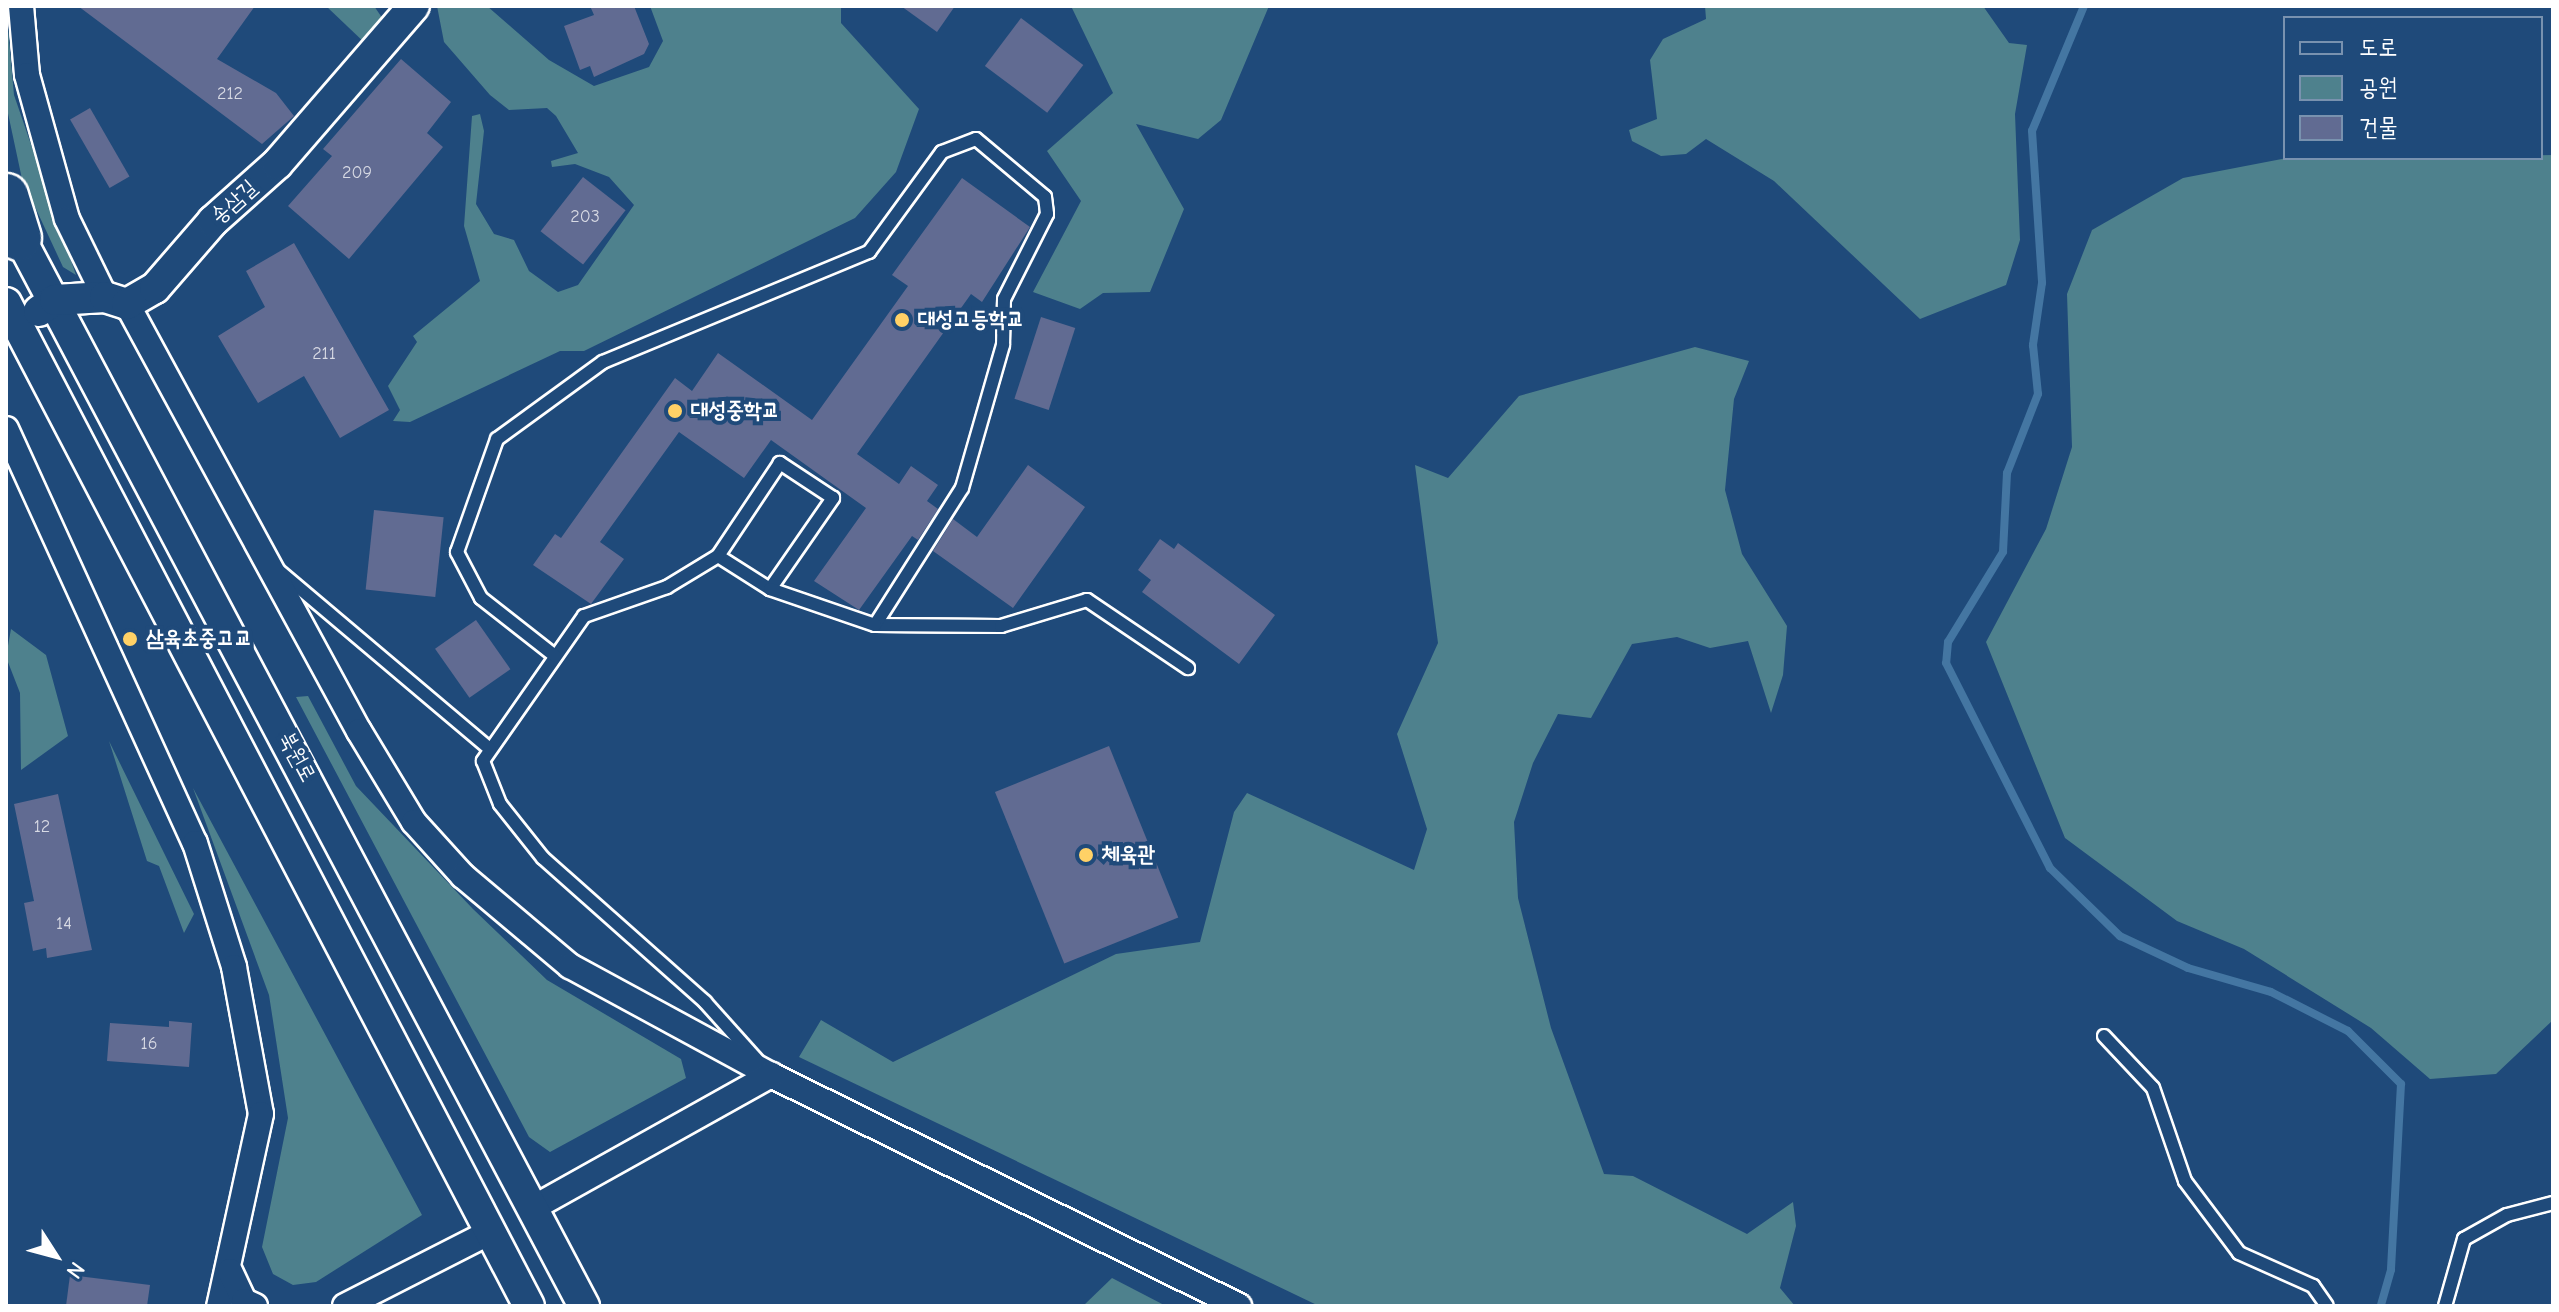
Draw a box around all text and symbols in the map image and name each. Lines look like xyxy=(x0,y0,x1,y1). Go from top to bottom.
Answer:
legend xyxy=(2283,16,2543,160)
text: 도로 xyxy=(2359,33,2398,61)
text: 공원 xyxy=(2359,73,2398,101)
house number: 212 xyxy=(217,83,243,105)
text: 건물 xyxy=(2359,113,2398,141)
house number: 209 xyxy=(342,162,372,184)
street label: 송삼길 xyxy=(205,174,263,230)
house number: 203 xyxy=(570,206,600,228)
place label: 대성고등학교 xyxy=(918,307,1024,333)
marker: 대성고등학교 xyxy=(893,311,911,329)
house number: 211 xyxy=(312,343,336,365)
place label: 대성중학교 xyxy=(691,398,780,424)
marker: 대성중학교 xyxy=(666,402,684,420)
place label: 삼육초중고교 xyxy=(146,626,252,652)
marker: 삼육초중고교 xyxy=(121,630,139,648)
street label: 북원로 xyxy=(273,727,321,787)
house number: 12 xyxy=(34,816,50,838)
place label: 체육관 xyxy=(1102,842,1155,868)
marker: 체육관 xyxy=(1077,846,1095,864)
house number: 14 xyxy=(56,913,72,935)
house number: 16 xyxy=(141,1033,157,1055)
north arrow xyxy=(16,1216,96,1296)
text: N xyxy=(61,1257,90,1284)

